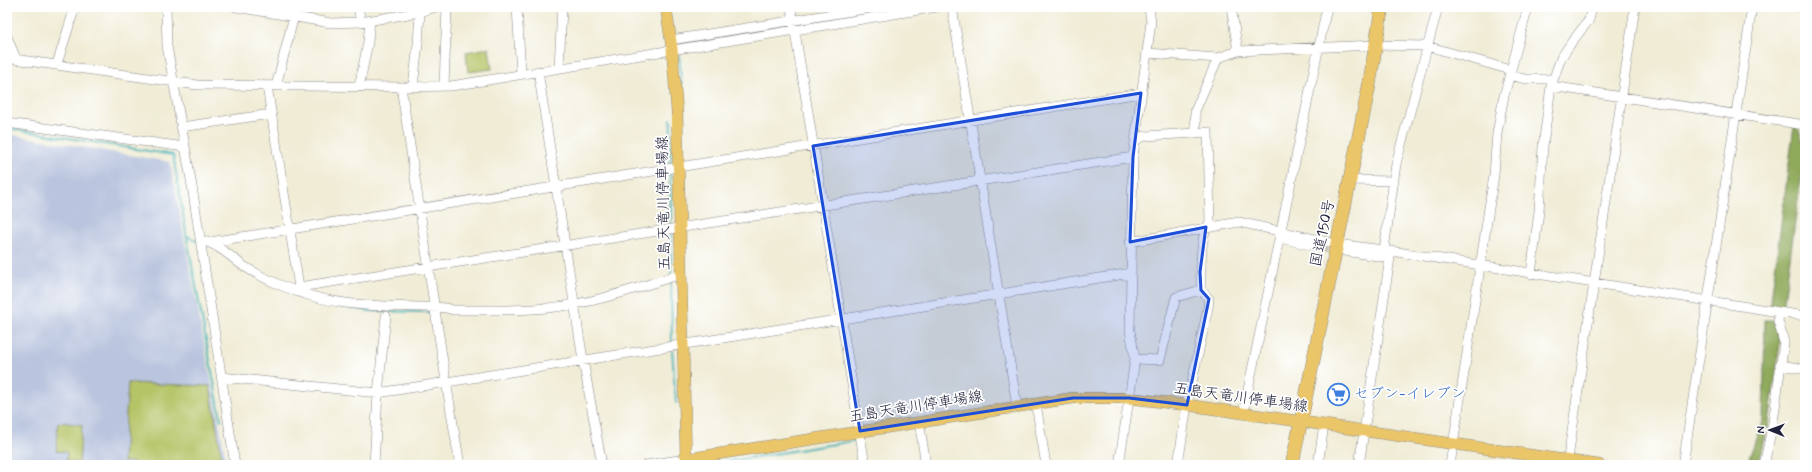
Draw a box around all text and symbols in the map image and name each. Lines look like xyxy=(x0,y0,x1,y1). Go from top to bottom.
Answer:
street label: 五島天竜川停車場線 xyxy=(653,135,675,271)
street label: 国道150号 xyxy=(1306,197,1340,269)
street label: 五島天竜川停車場線 xyxy=(1173,379,1309,417)
supermarket icon: セブン-イレブン xyxy=(1326,381,1352,407)
place label: セブン-イレブン xyxy=(1354,384,1466,404)
street label: 五島天竜川停車場線 xyxy=(848,387,984,427)
north arrow xyxy=(1750,410,1790,450)
text: N xyxy=(1754,426,1768,434)

